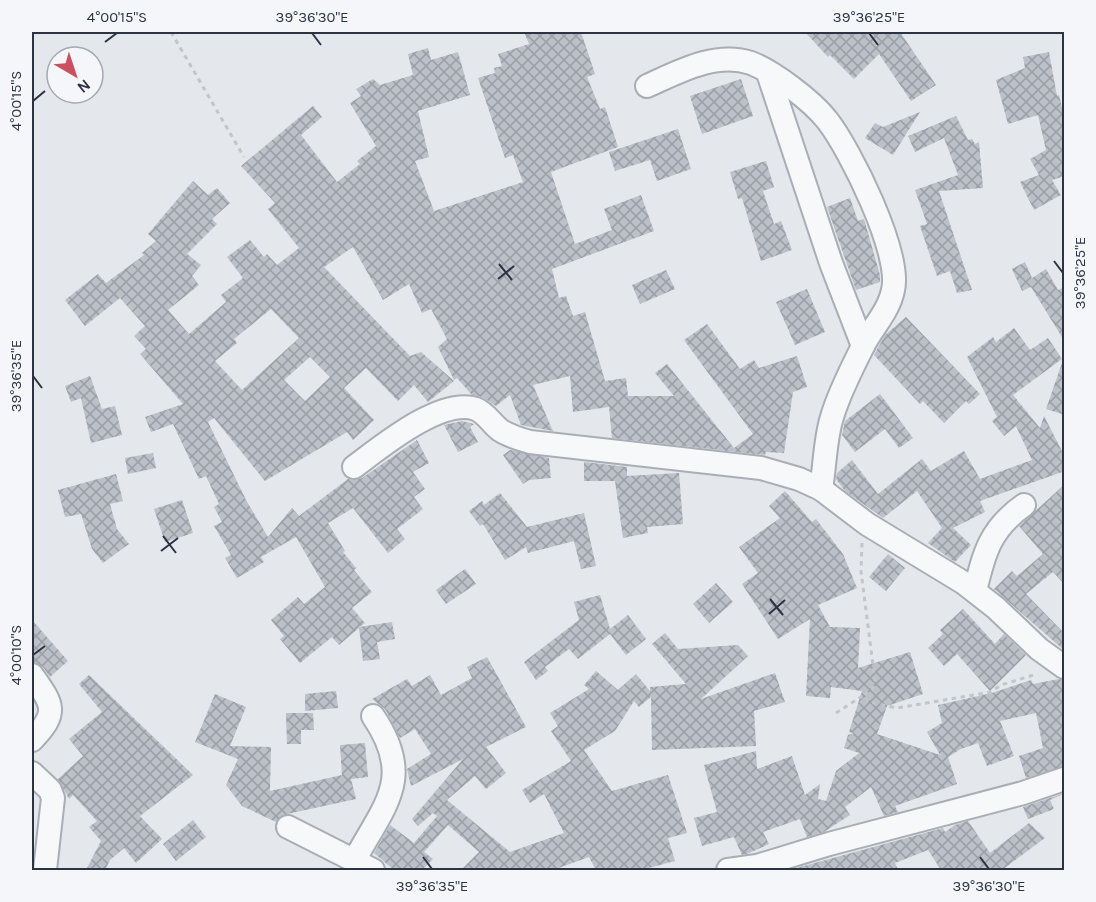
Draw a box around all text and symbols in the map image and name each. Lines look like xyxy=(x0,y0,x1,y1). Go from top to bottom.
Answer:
text: 4°00'15"S xyxy=(87,8,147,26)
text: 39°36'30"E xyxy=(276,8,348,26)
text: 39°36'25"E xyxy=(833,8,905,26)
north arrow xyxy=(45,45,105,105)
text: 4°00'15"S xyxy=(7,71,25,131)
text: N xyxy=(74,75,95,97)
text: 39°36'25"E xyxy=(1071,237,1089,309)
text: 39°36'35"E xyxy=(7,340,25,412)
text: 4°00'10"S xyxy=(7,625,25,685)
text: 39°36'35"E xyxy=(396,877,468,895)
text: 39°36'30"E xyxy=(953,877,1025,895)

